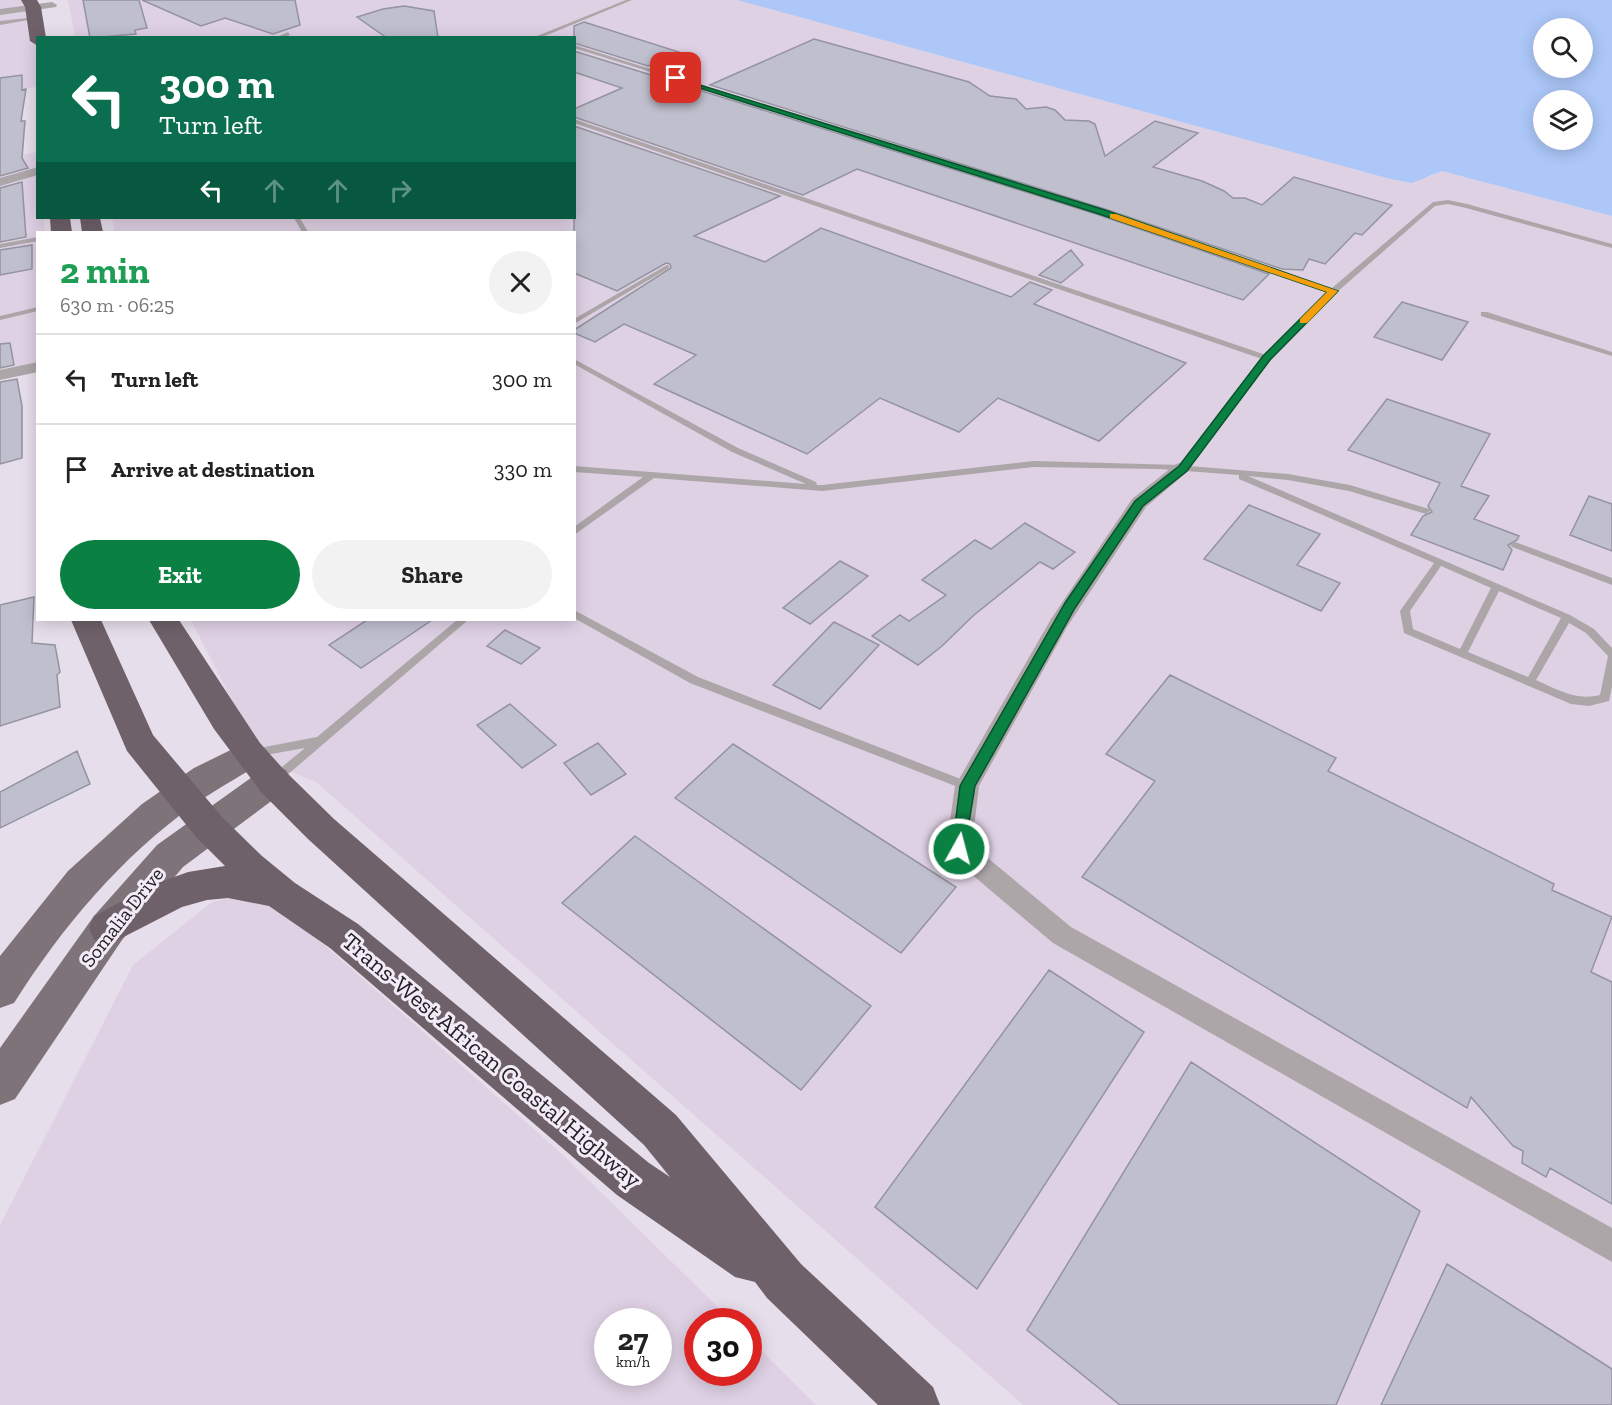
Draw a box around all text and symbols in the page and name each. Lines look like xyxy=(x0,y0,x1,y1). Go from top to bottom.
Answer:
map controls xyxy=(1533,18,1593,150)
button: search xyxy=(1533,18,1593,78)
pin xyxy=(650,52,701,103)
text: 300 m xyxy=(159,58,274,109)
icon: left xyxy=(60,60,138,138)
icon: arrive xyxy=(659,61,692,94)
button: layers xyxy=(1533,90,1593,150)
text: Turn left xyxy=(159,109,262,141)
icon: left xyxy=(195,174,228,207)
icon: ahead xyxy=(258,174,291,207)
icon: ahead xyxy=(321,174,354,207)
icon: right xyxy=(384,174,417,207)
text: 2 min xyxy=(60,249,150,292)
button: close xyxy=(489,251,552,314)
text: 630 m · 06:25 xyxy=(60,293,174,317)
icon: left xyxy=(60,363,93,396)
text: Turn left xyxy=(111,366,198,393)
text: 300 m xyxy=(492,366,552,393)
icon: arrive xyxy=(60,453,93,486)
text: Arrive at destination xyxy=(111,456,314,483)
text: 330 m xyxy=(494,456,552,483)
button: Exit xyxy=(60,540,300,609)
button: Share xyxy=(312,540,552,609)
position arrow xyxy=(927,817,991,881)
street label: Somalia Drive xyxy=(76,862,168,972)
street label: Trans-West African Coastal Highway xyxy=(337,926,648,1194)
speed limit sign: 30 xyxy=(684,1308,762,1386)
text: 27 xyxy=(618,1322,648,1358)
text: km/h xyxy=(616,1353,650,1371)

